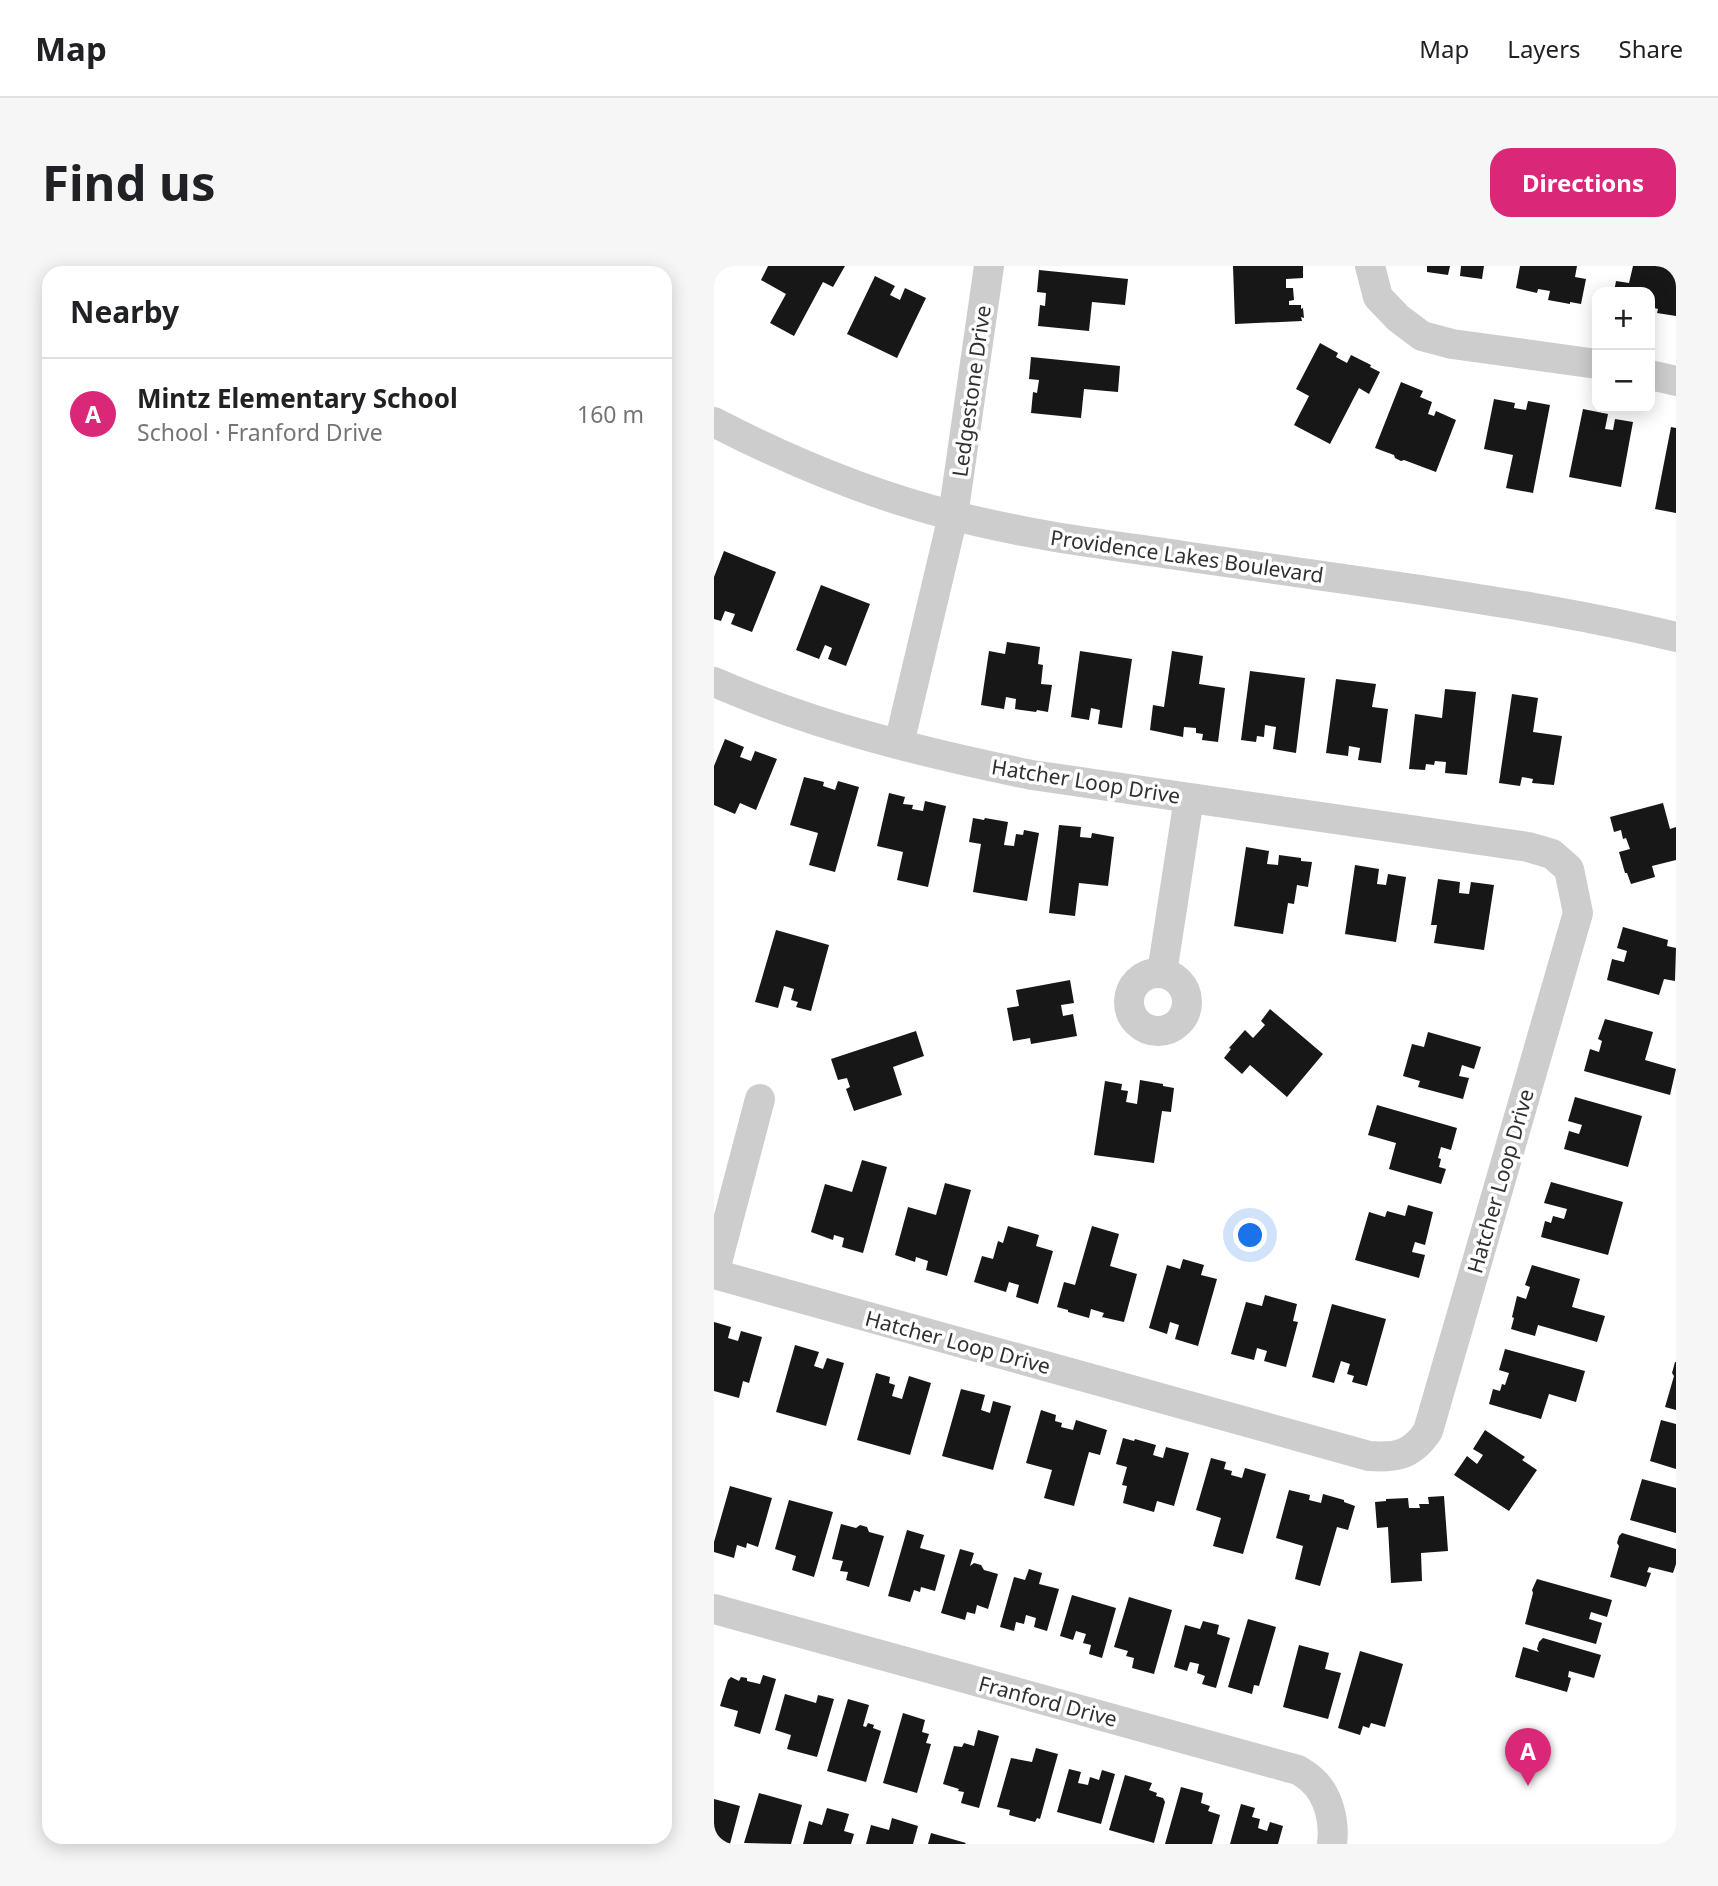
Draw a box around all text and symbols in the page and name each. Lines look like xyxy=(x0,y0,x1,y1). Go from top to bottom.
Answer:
text: Map xyxy=(35,26,107,71)
text: Map xyxy=(1419,32,1469,65)
text: Layers xyxy=(1507,32,1581,65)
text: Share xyxy=(1619,32,1683,65)
button: Directions xyxy=(1490,148,1676,217)
text: Find us xyxy=(42,149,216,215)
map controls xyxy=(1592,287,1655,413)
button: + xyxy=(1592,287,1655,350)
text: Nearby xyxy=(70,291,179,332)
street label: Ledgestone Drive xyxy=(945,303,997,479)
button: − xyxy=(1592,350,1655,413)
text: Mintz Elementary School xyxy=(137,380,458,416)
text: A xyxy=(85,398,101,430)
text: 160 m xyxy=(577,398,644,430)
text: School · Franford Drive xyxy=(137,416,383,448)
street label: Providence Lakes Boulevard xyxy=(1049,523,1325,589)
street label: Hatcher Loop Drive xyxy=(990,752,1182,810)
street label: Hatcher Loop Drive xyxy=(1460,1085,1540,1277)
your location xyxy=(1233,1218,1267,1252)
street label: Hatcher Loop Drive xyxy=(862,1304,1054,1380)
street label: Franford Drive xyxy=(976,1669,1120,1733)
pin: A xyxy=(1505,1728,1551,1786)

